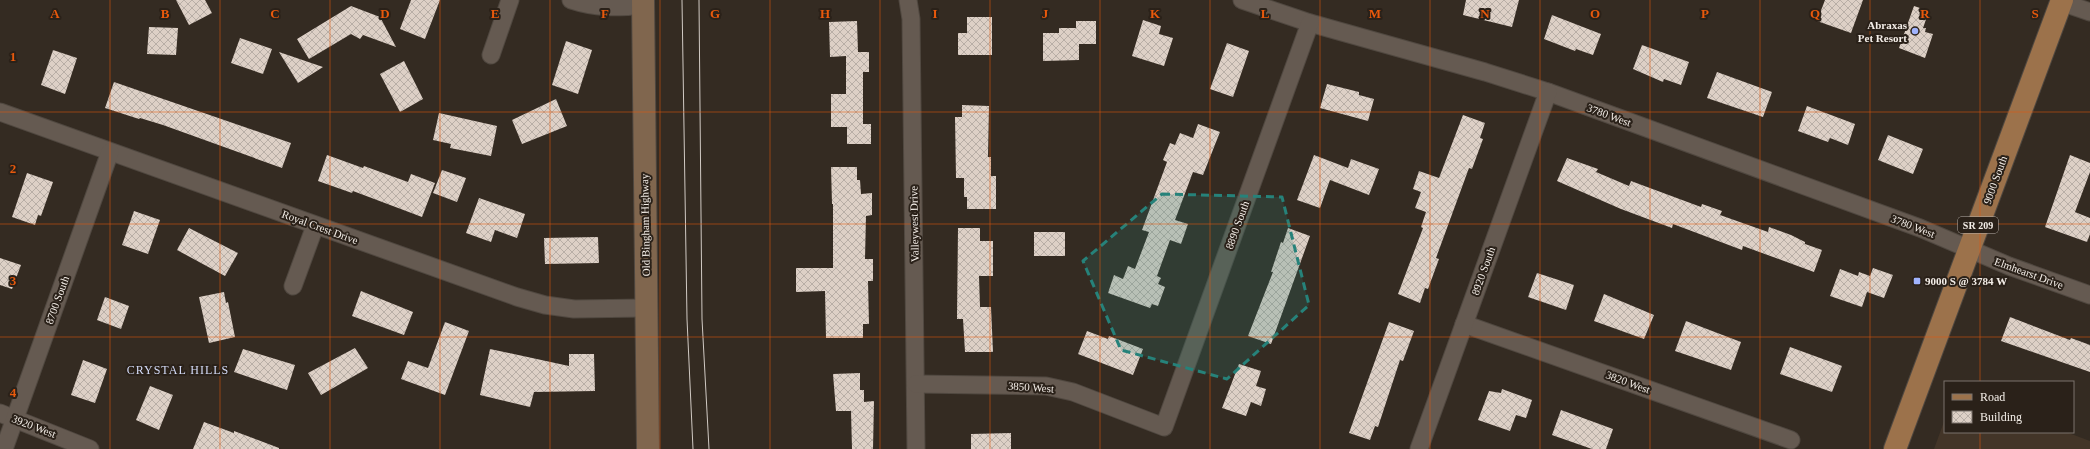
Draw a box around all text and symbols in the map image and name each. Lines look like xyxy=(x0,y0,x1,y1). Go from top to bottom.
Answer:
text: A xyxy=(50,6,60,21)
text: B xyxy=(161,6,170,21)
text: C xyxy=(270,6,280,21)
text: D xyxy=(380,6,390,21)
text: E xyxy=(491,6,499,21)
text: F xyxy=(601,6,609,21)
text: G xyxy=(710,6,720,21)
text: H xyxy=(820,6,830,21)
text: I xyxy=(932,6,938,21)
text: J xyxy=(1042,6,1049,21)
text: K xyxy=(1150,6,1161,21)
text: L xyxy=(1261,6,1270,21)
text: M xyxy=(1369,6,1381,21)
text: N xyxy=(1480,6,1490,21)
text: O xyxy=(1590,6,1600,21)
text: P xyxy=(1701,6,1709,21)
text: Q xyxy=(1810,6,1820,21)
text: R xyxy=(1920,6,1930,21)
text: S xyxy=(2031,6,2039,21)
place label: Abraxas Pet Resort xyxy=(1858,19,1908,44)
marker: Abraxas Pet Resort xyxy=(1910,26,1920,36)
text: 1 xyxy=(10,49,16,64)
street label: 3780 West xyxy=(1585,101,1633,129)
street label: 9000 South xyxy=(1981,154,2009,206)
text: 2 xyxy=(10,161,16,176)
street label: Old Bingham Highway xyxy=(638,173,652,276)
street label: Valleywest Drive xyxy=(907,186,921,262)
street label: 8890 South xyxy=(1223,199,1251,251)
street label: Royal Crest Drive xyxy=(280,208,360,246)
street label: 3780 West xyxy=(1889,212,1937,240)
road number: SR 209 xyxy=(1958,217,1998,233)
street label: 8920 South xyxy=(1469,245,1497,297)
street label: Elmhearst Drive xyxy=(1993,255,2065,291)
text: 3 xyxy=(10,273,17,288)
street label: 8700 South xyxy=(43,274,71,326)
place label: 9000 S @ 3784 W xyxy=(1925,275,2007,287)
marker: 9000 S @ 3784 W xyxy=(1912,276,1922,286)
district label: CRYSTAL HILLS xyxy=(127,363,229,377)
street label: 3820 West xyxy=(1604,368,1652,396)
street label: 3850 West xyxy=(1007,379,1055,395)
legend xyxy=(1944,381,2074,433)
text: 4 xyxy=(10,385,17,400)
text: Road xyxy=(1980,390,2005,404)
text: Building xyxy=(1980,410,2022,424)
street label: 3920 West xyxy=(10,412,58,440)

